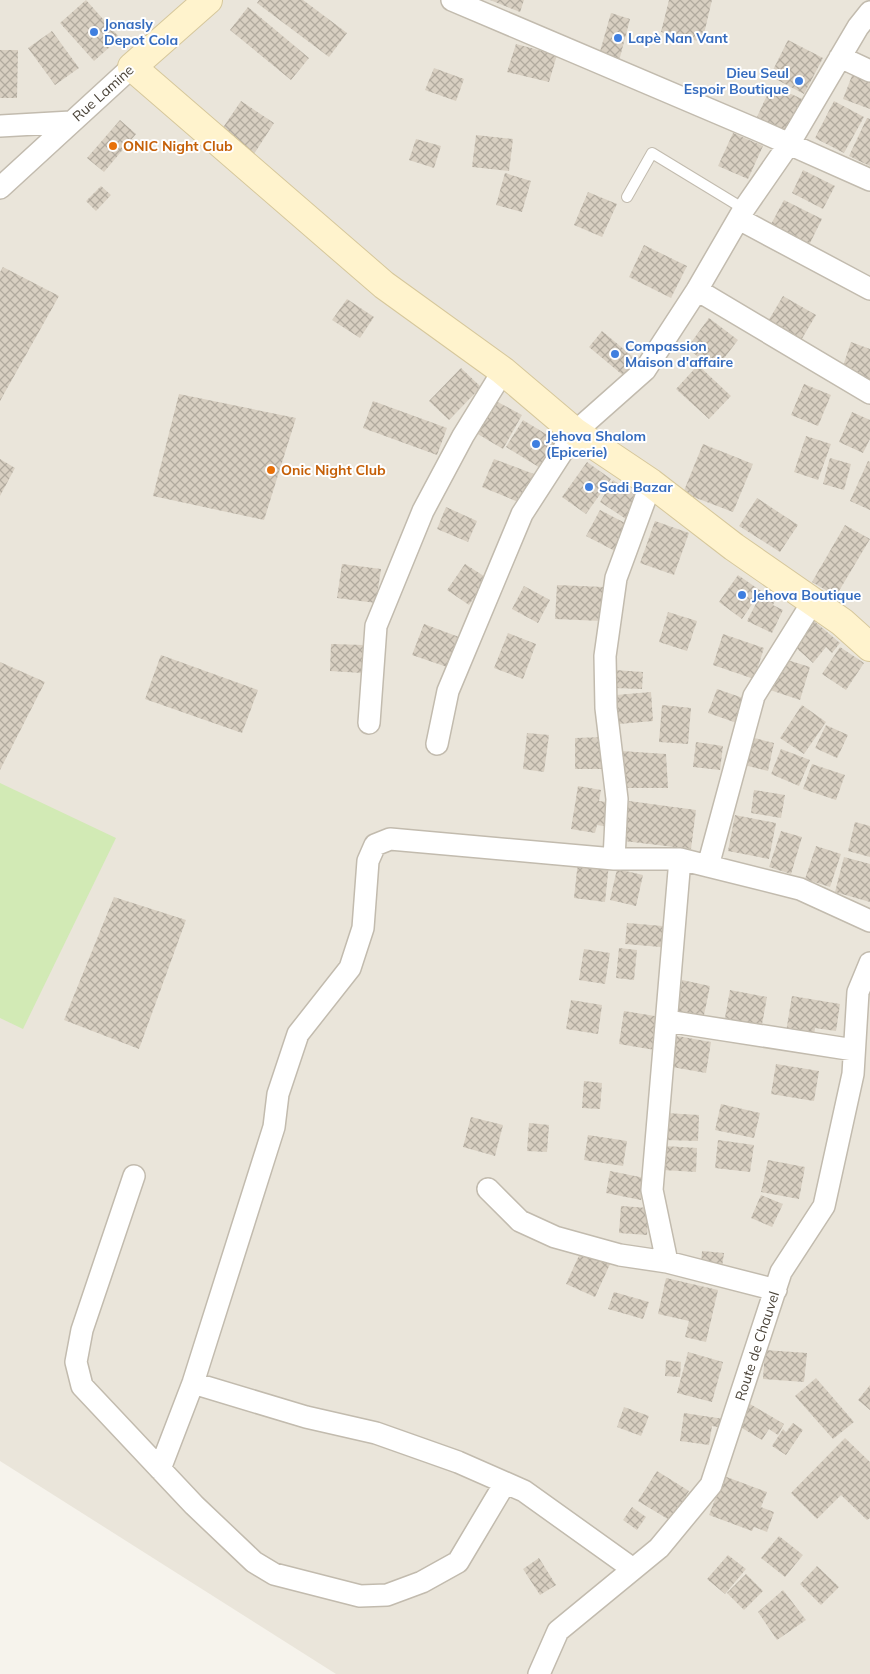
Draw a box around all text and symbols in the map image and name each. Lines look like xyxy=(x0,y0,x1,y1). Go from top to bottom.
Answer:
place label: Jonasly Depot Cola xyxy=(104,15,178,49)
marker: Jonasly Depot Cola xyxy=(88,26,100,38)
place label: Lapè Nan Vant xyxy=(628,29,729,47)
marker: Lapè Nan Vant xyxy=(612,32,624,44)
street label: Rue Lamine xyxy=(69,61,137,125)
place label: Dieu Seul Espoir Boutique xyxy=(684,64,789,98)
marker: Dieu Seul Espoir Boutique xyxy=(793,75,805,87)
place label: ONIC Night Club xyxy=(123,137,233,155)
marker: ONIC Night Club xyxy=(107,140,119,152)
place label: Compassion Maison d'affaire xyxy=(625,337,733,371)
marker: Compassion Maison d'affaire xyxy=(609,348,621,360)
place label: Jehova Shalom (Epicerie) xyxy=(546,427,646,461)
marker: Jehova Shalom (Epicerie) xyxy=(530,438,542,450)
place label: Onic Night Club xyxy=(281,461,386,479)
marker: Onic Night Club xyxy=(265,464,277,476)
place label: Sadi Bazar xyxy=(599,478,673,496)
marker: Sadi Bazar xyxy=(583,481,595,493)
place label: Jehova Boutique xyxy=(752,586,862,604)
marker: Jehova Boutique xyxy=(736,589,748,601)
street label: Route de Chauvel xyxy=(731,1289,783,1403)

